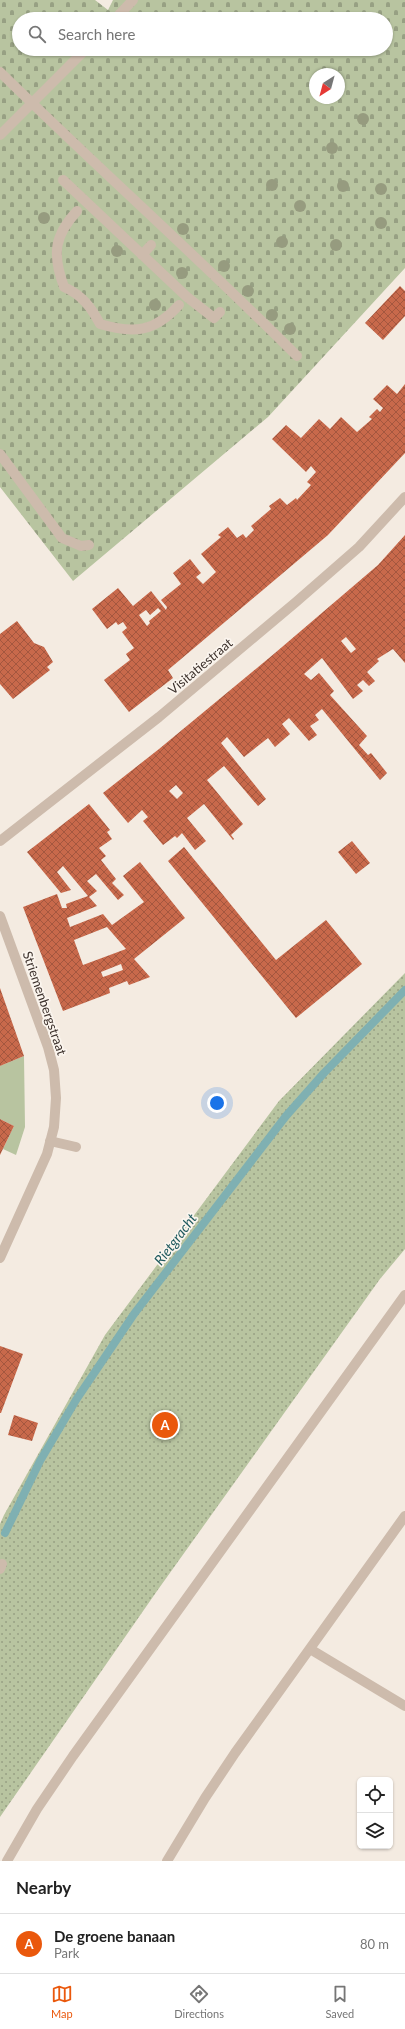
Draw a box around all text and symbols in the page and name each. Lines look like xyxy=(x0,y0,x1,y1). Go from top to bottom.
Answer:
search box xyxy=(12,12,393,56)
icon: search xyxy=(26,23,48,45)
text: Search here xyxy=(58,25,135,43)
north arrow xyxy=(309,68,345,104)
street label: Visitatiestraat xyxy=(165,634,236,698)
street label: Striemenbergstraat xyxy=(20,949,70,1057)
your location xyxy=(207,1093,227,1113)
water label: Rietgracht xyxy=(150,1210,200,1268)
pin: A xyxy=(152,1410,178,1440)
map controls xyxy=(357,1777,393,1849)
button: locate xyxy=(357,1777,393,1813)
button: layers xyxy=(357,1813,393,1849)
text: Nearby xyxy=(16,1877,71,1898)
text: De groene banaan xyxy=(54,1927,175,1945)
text: A xyxy=(24,1936,34,1952)
text: 80 m xyxy=(360,1936,389,1952)
text: Park xyxy=(54,1945,79,1961)
tab: Map xyxy=(51,1983,73,2020)
tab: Directions xyxy=(174,1983,224,2020)
tab: Saved xyxy=(325,1983,354,2020)

